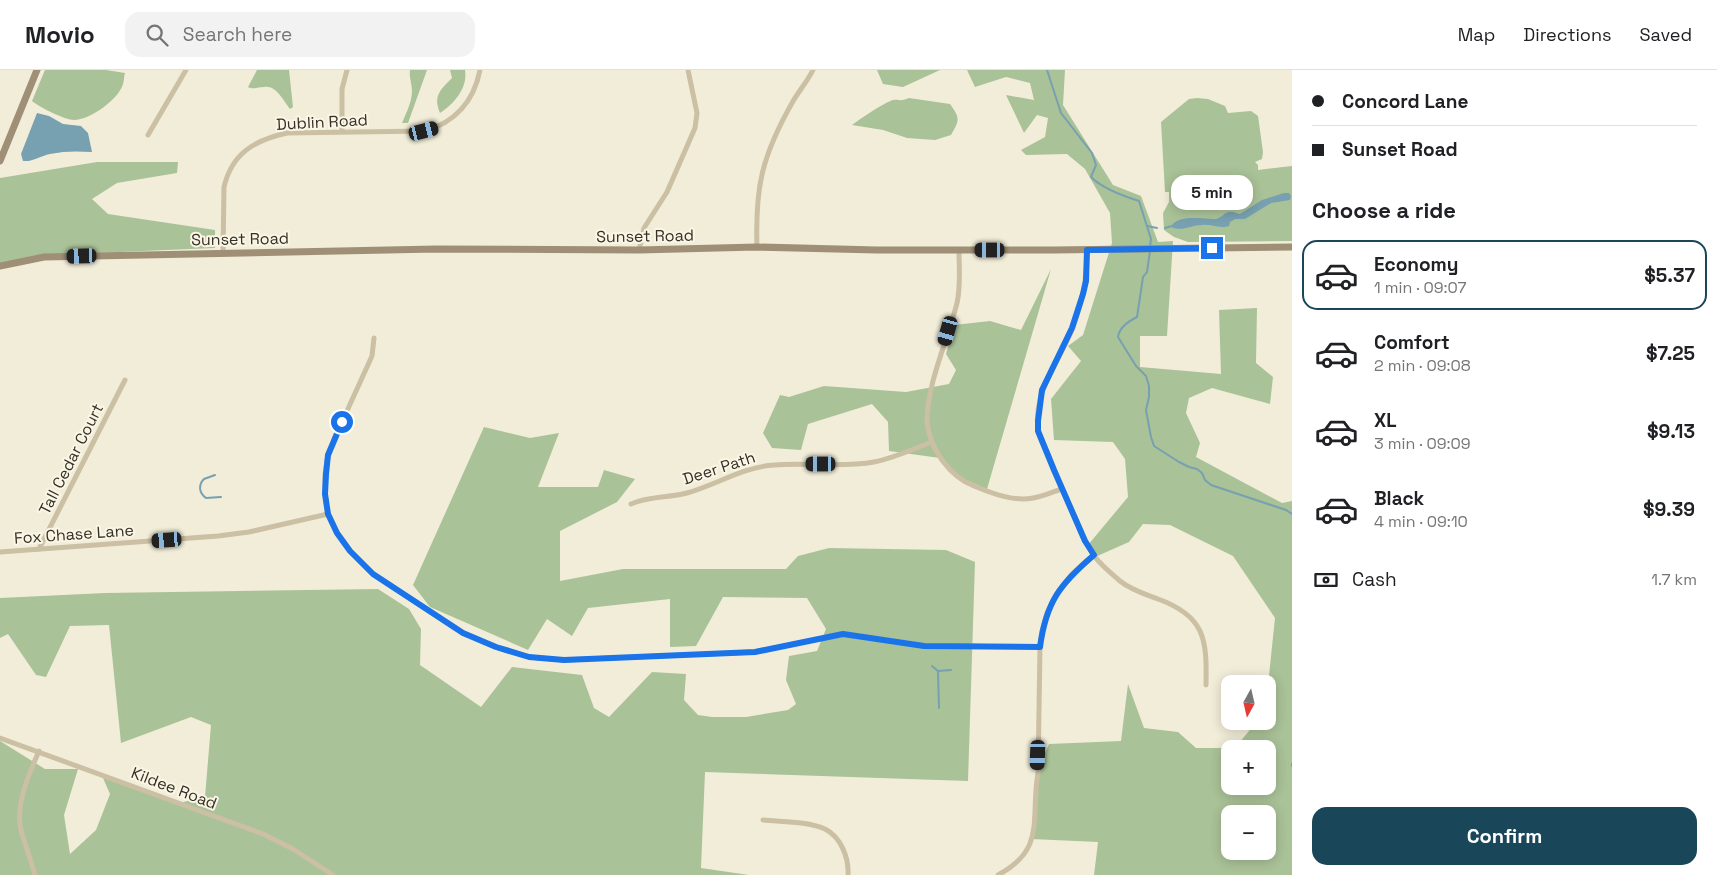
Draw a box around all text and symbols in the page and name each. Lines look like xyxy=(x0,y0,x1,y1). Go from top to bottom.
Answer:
search box xyxy=(125,12,475,57)
text: Movio xyxy=(25,19,95,50)
icon: search xyxy=(143,21,171,49)
text: Search here xyxy=(183,22,292,47)
text: Map xyxy=(1458,23,1495,46)
text: Directions xyxy=(1523,23,1612,46)
text: Saved xyxy=(1640,23,1692,46)
text: Concord Lane xyxy=(1342,89,1468,114)
street label: Dublin Road xyxy=(276,109,368,135)
car xyxy=(407,120,440,142)
text: Sunset Road xyxy=(1342,137,1458,162)
callout: 5 min xyxy=(1171,176,1253,210)
text: 5 min xyxy=(1191,182,1233,203)
text: Choose a ride xyxy=(1312,196,1456,224)
street label: Sunset Road xyxy=(596,225,694,247)
street label: Sunset Road xyxy=(191,228,289,250)
route end xyxy=(1201,237,1223,259)
car xyxy=(975,243,1005,258)
car xyxy=(66,248,97,264)
text: Economy xyxy=(1374,252,1458,277)
icon: car xyxy=(1314,253,1359,298)
text: $5.37 xyxy=(1644,263,1695,288)
text: 1 min · 09:07 xyxy=(1374,277,1467,298)
car xyxy=(936,315,959,347)
text: Comfort xyxy=(1374,330,1450,355)
icon: car xyxy=(1314,331,1359,376)
text: $7.25 xyxy=(1646,341,1695,366)
text: 2 min · 09:08 xyxy=(1374,355,1471,376)
street label: Tall Cedar Court xyxy=(34,400,108,518)
text: XL xyxy=(1374,408,1397,433)
icon: car xyxy=(1314,409,1359,454)
route start xyxy=(331,411,353,433)
text: $9.13 xyxy=(1647,419,1695,444)
text: 3 min · 09:09 xyxy=(1374,433,1471,454)
street label: Deer Path xyxy=(680,446,758,490)
car xyxy=(806,457,836,472)
text: Black xyxy=(1374,486,1424,511)
icon: car xyxy=(1314,487,1359,532)
text: $9.39 xyxy=(1643,497,1695,522)
text: 4 min · 09:10 xyxy=(1374,511,1468,532)
street label: Fox Chase Lane xyxy=(13,519,135,549)
car xyxy=(151,531,182,549)
icon: cash xyxy=(1312,566,1340,594)
text: Cash xyxy=(1352,567,1397,592)
text: 1.7 km xyxy=(1651,569,1697,590)
north arrow xyxy=(1221,675,1276,730)
map controls xyxy=(1221,675,1276,860)
car xyxy=(1029,740,1046,770)
button: + xyxy=(1221,740,1276,795)
street label: Kildee Road xyxy=(128,762,220,814)
button: − xyxy=(1221,805,1276,860)
button: Confirm xyxy=(1312,807,1697,865)

